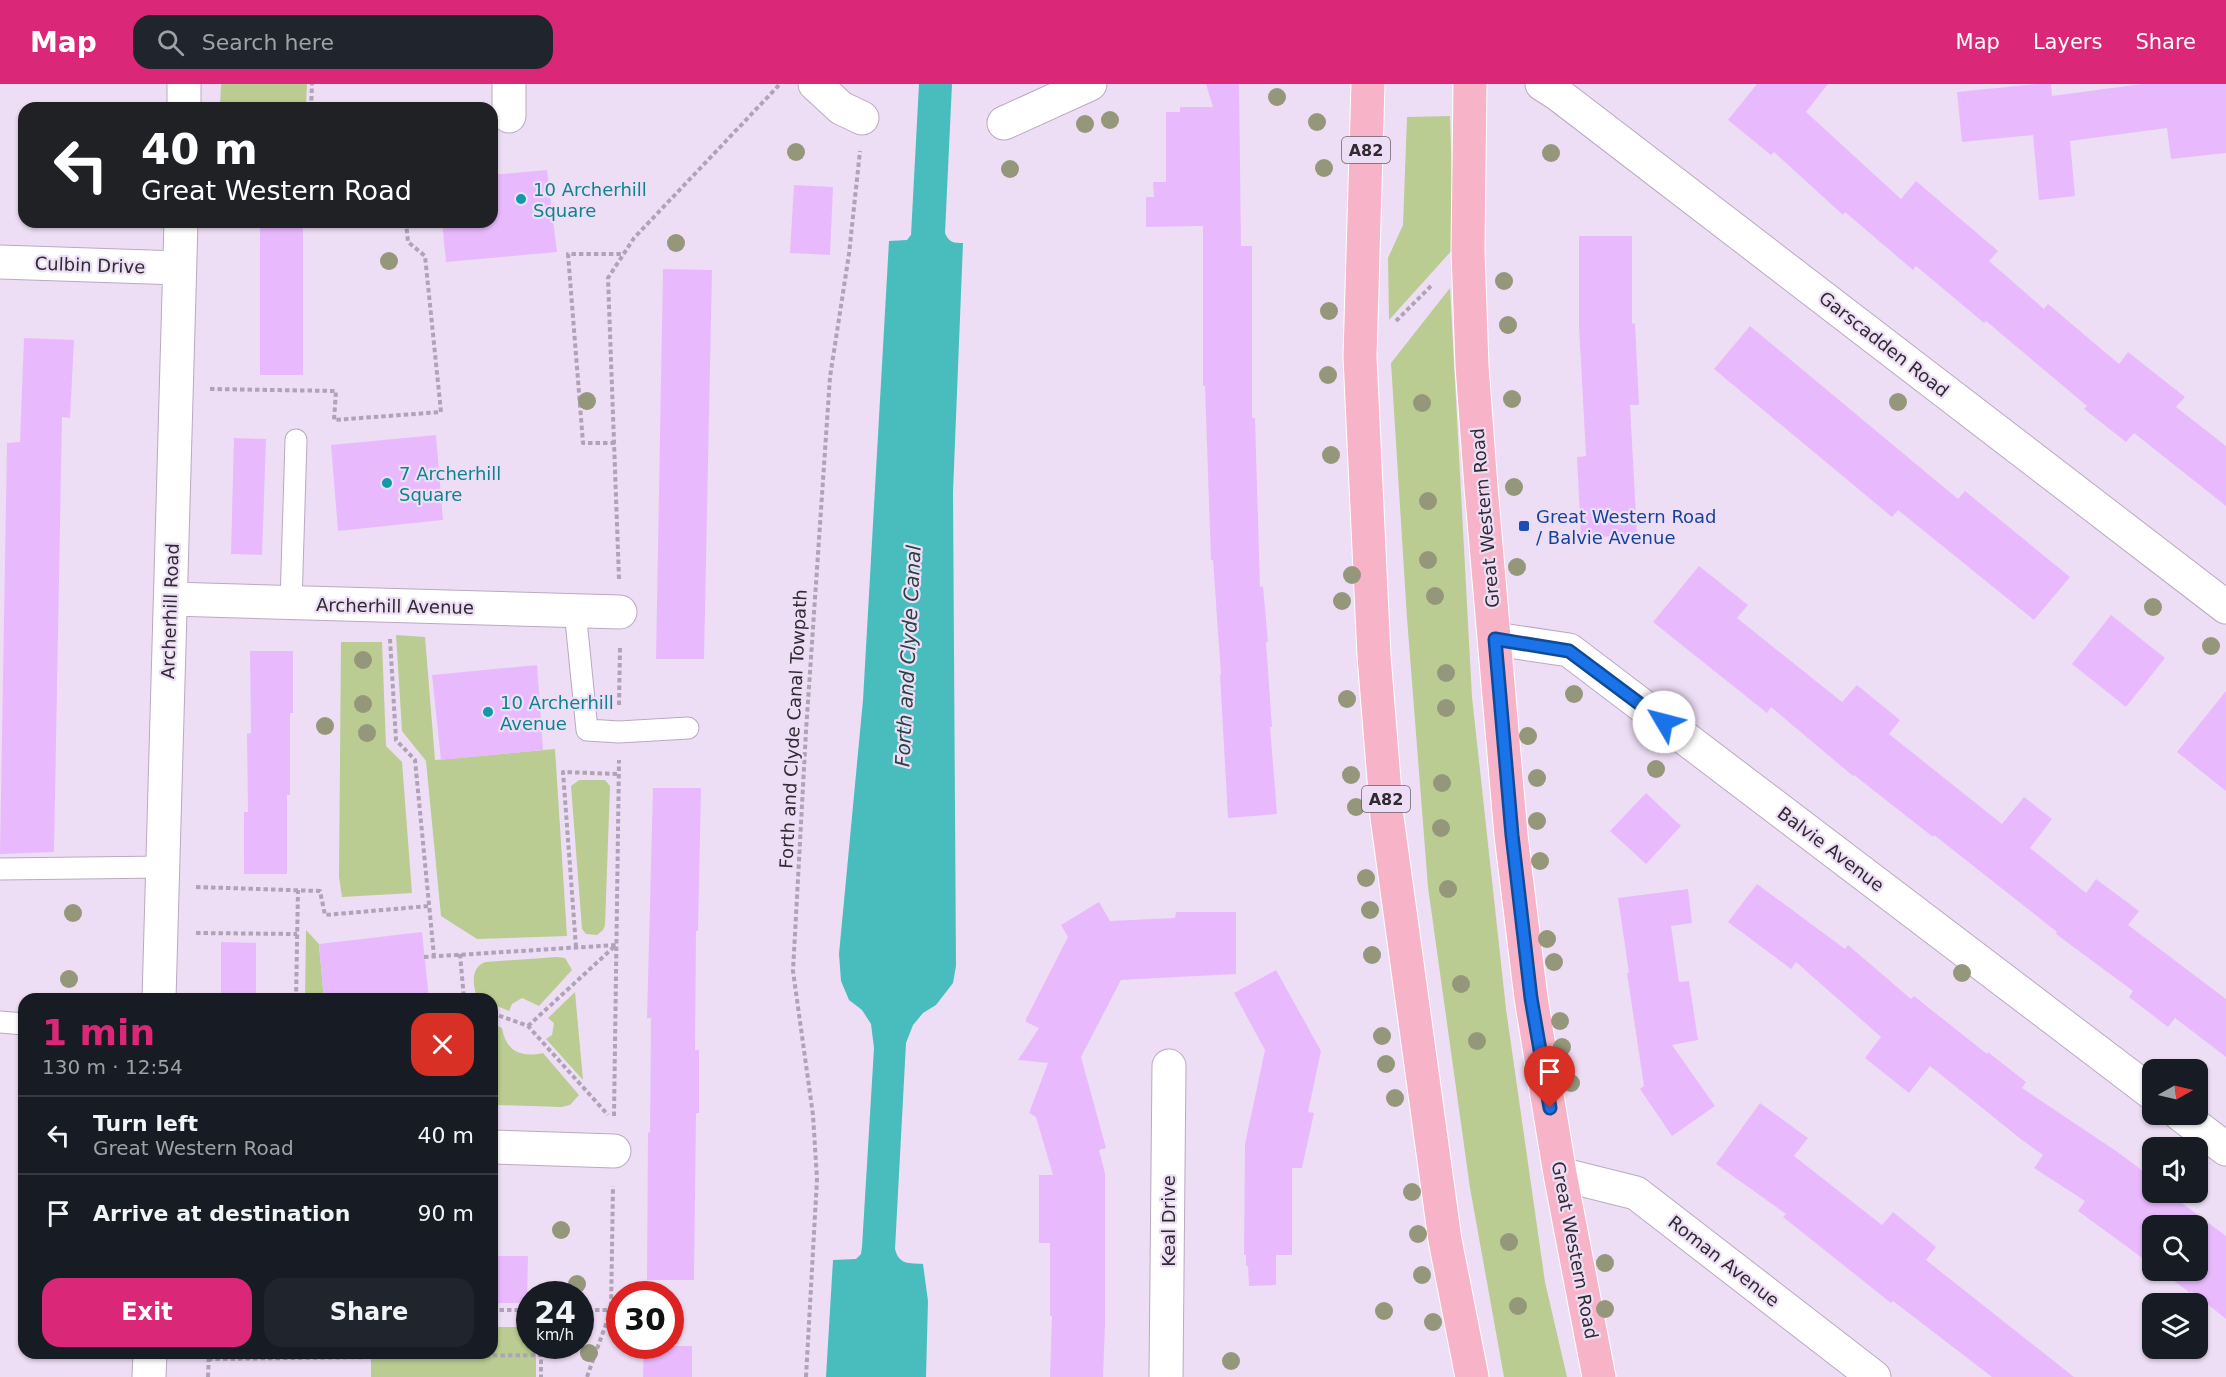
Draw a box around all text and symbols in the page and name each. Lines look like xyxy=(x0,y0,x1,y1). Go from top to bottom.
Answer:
search box xyxy=(133,15,553,69)
text: Map xyxy=(30,26,97,59)
icon: search xyxy=(154,26,187,59)
text: Search here xyxy=(202,30,334,55)
text: Map xyxy=(1956,30,2000,54)
text: Layers xyxy=(2033,30,2102,54)
text: Share xyxy=(2135,30,2196,54)
text: 40 m xyxy=(141,125,258,174)
icon: left xyxy=(42,126,120,204)
road number: A82 xyxy=(1342,137,1390,163)
text: Great Western Road xyxy=(141,175,412,206)
place label: 10 Archerhill Square xyxy=(533,179,647,221)
marker: 10 Archerhill Square xyxy=(514,192,528,206)
street label: Culbin Drive xyxy=(34,253,146,277)
street label: Garscadden Road xyxy=(1815,287,1953,401)
street label: Great Western Road xyxy=(1467,427,1503,609)
place label: 7 Archerhill Square xyxy=(399,463,501,505)
marker: 7 Archerhill Square xyxy=(380,476,394,490)
place label: Great Western Road / Balvie Avenue xyxy=(1536,506,1717,548)
marker: Great Western Road / Balvie Avenue xyxy=(1517,519,1531,533)
street label: Archerhill Road xyxy=(157,543,183,679)
water label: Forth and Clyde Canal xyxy=(890,544,926,768)
street label: Forth and Clyde Canal Towpath xyxy=(775,589,811,869)
street label: Archerhill Avenue xyxy=(316,594,474,618)
position arrow xyxy=(1632,690,1696,754)
place label: 10 Archerhill Avenue xyxy=(500,692,614,734)
marker: 10 Archerhill Avenue xyxy=(481,705,495,719)
road number: A82 xyxy=(1362,786,1410,812)
street label: Balvie Avenue xyxy=(1774,802,1888,896)
text: 1 min xyxy=(42,1012,155,1053)
button: close xyxy=(411,1013,474,1076)
pin xyxy=(1524,1046,1575,1108)
text: 130 m · 12:54 xyxy=(42,1055,183,1079)
icon: arrive xyxy=(1533,1055,1566,1088)
north arrow xyxy=(2142,1059,2208,1125)
map controls xyxy=(2142,1059,2208,1359)
text: Turn left xyxy=(93,1111,198,1136)
icon: left xyxy=(42,1119,75,1152)
text: 40 m xyxy=(418,1123,474,1148)
text: Great Western Road xyxy=(93,1136,294,1160)
button: sound xyxy=(2142,1137,2208,1203)
street label: Great Western Road xyxy=(1547,1159,1603,1341)
street label: Keal Drive xyxy=(1158,1175,1179,1267)
icon: arrive xyxy=(42,1197,75,1230)
text: Arrive at destination xyxy=(93,1201,350,1226)
text: 90 m xyxy=(418,1201,474,1226)
street label: Roman Avenue xyxy=(1664,1211,1784,1311)
button: search xyxy=(2142,1215,2208,1281)
button: Exit xyxy=(42,1278,252,1347)
button: Share xyxy=(264,1278,474,1347)
speed limit sign: 30 xyxy=(606,1281,684,1359)
button: layers xyxy=(2142,1293,2208,1359)
text: 24 xyxy=(534,1295,576,1330)
text: km/h xyxy=(536,1326,574,1344)

